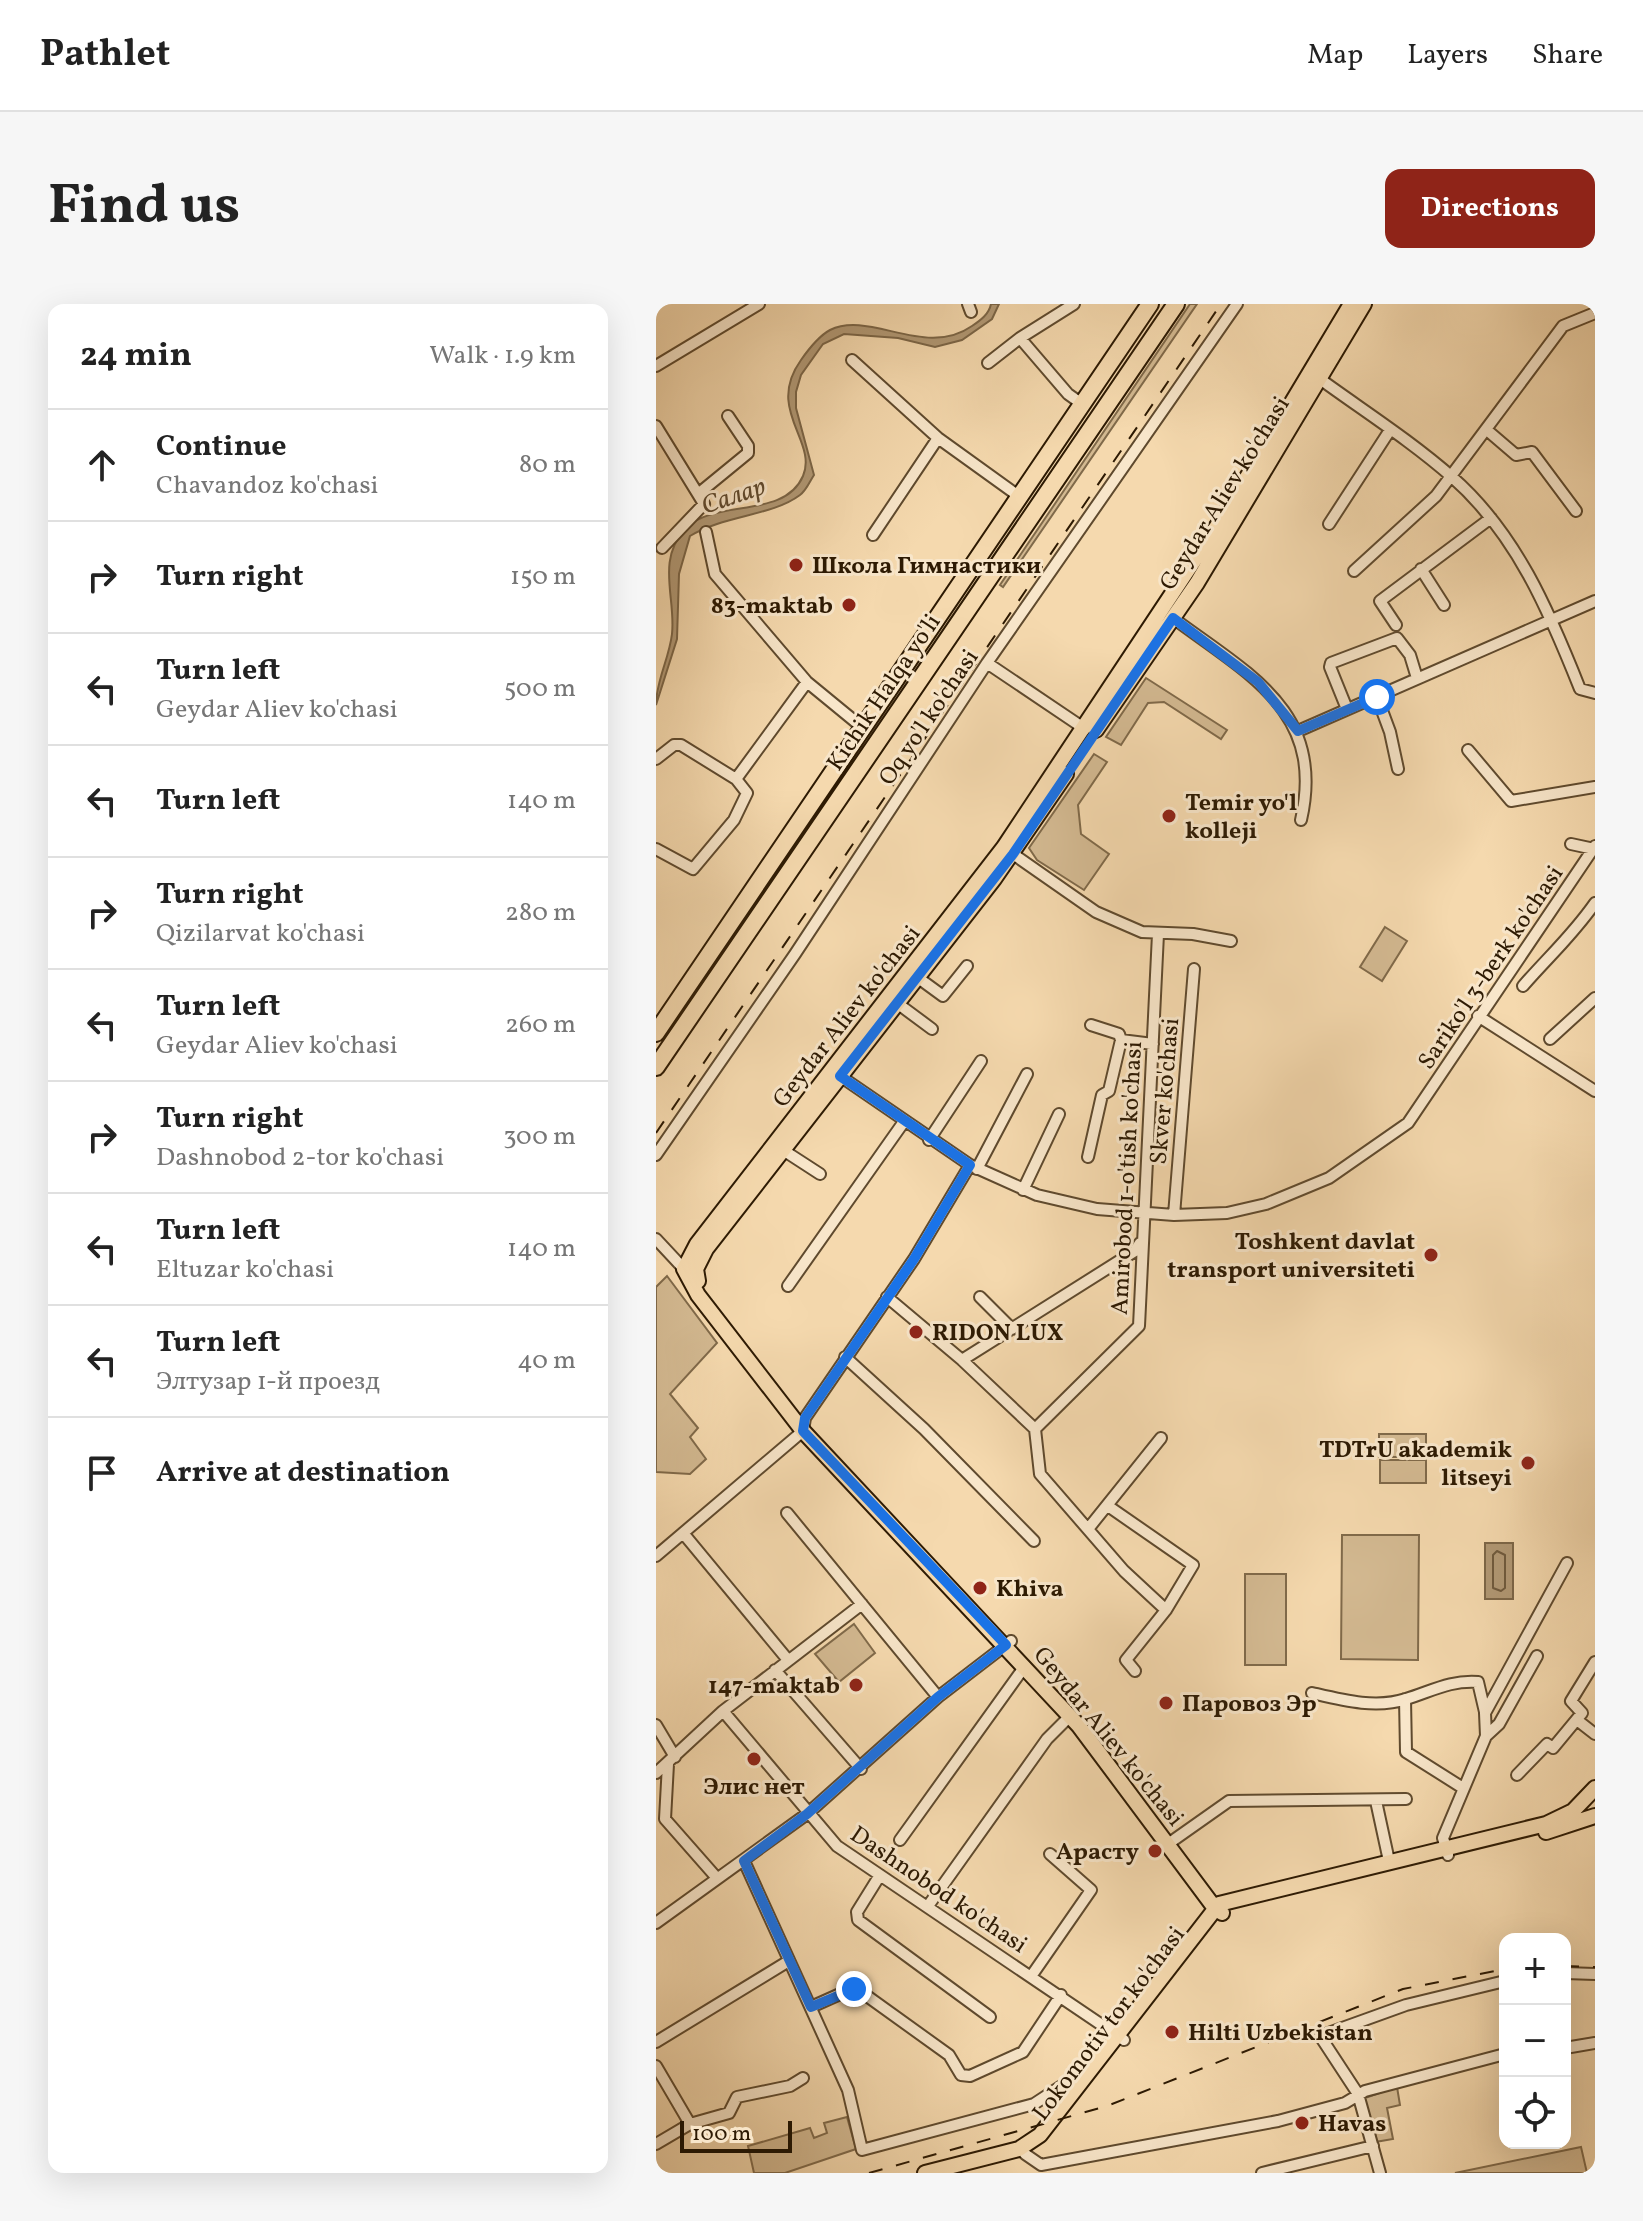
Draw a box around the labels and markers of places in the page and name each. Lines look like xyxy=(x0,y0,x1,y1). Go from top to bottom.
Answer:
place label: Школа Гимнастики xyxy=(812,550,1041,584)
marker: Школа Гимнастики xyxy=(787,556,805,574)
place label: 83-maktab xyxy=(711,590,833,624)
marker: 83-maktab xyxy=(840,596,858,614)
place label: Temir yo'l kolleji xyxy=(1185,787,1297,849)
marker: Temir yo'l kolleji xyxy=(1160,807,1178,825)
place label: Toshkent davlat transport universiteti xyxy=(1167,1226,1415,1288)
marker: Toshkent davlat transport universiteti xyxy=(1422,1246,1440,1264)
place label: RIDON LUX xyxy=(932,1317,1064,1351)
marker: RIDON LUX xyxy=(907,1323,925,1341)
place label: TDTrU akademik litseyi xyxy=(1319,1434,1512,1496)
marker: TDTrU akademik litseyi xyxy=(1519,1454,1537,1472)
place label: Khiva xyxy=(996,1573,1064,1607)
marker: Khiva xyxy=(971,1579,989,1597)
place label: 147-maktab xyxy=(708,1670,840,1704)
marker: 147-maktab xyxy=(847,1676,865,1694)
place label: Паровоз Эр xyxy=(1182,1688,1317,1722)
marker: Паровоз Эр xyxy=(1157,1694,1175,1712)
marker: Элис нет xyxy=(745,1750,763,1768)
place label: Элис нет xyxy=(703,1771,805,1805)
place label: Арасту xyxy=(1056,1836,1140,1870)
marker: Арасту xyxy=(1146,1842,1164,1860)
place label: Hilti Uzbekistan xyxy=(1188,2017,1373,2051)
marker: Hilti Uzbekistan xyxy=(1163,2023,1181,2041)
place label: Havas xyxy=(1318,2108,1386,2142)
marker: Havas xyxy=(1293,2114,1311,2132)

